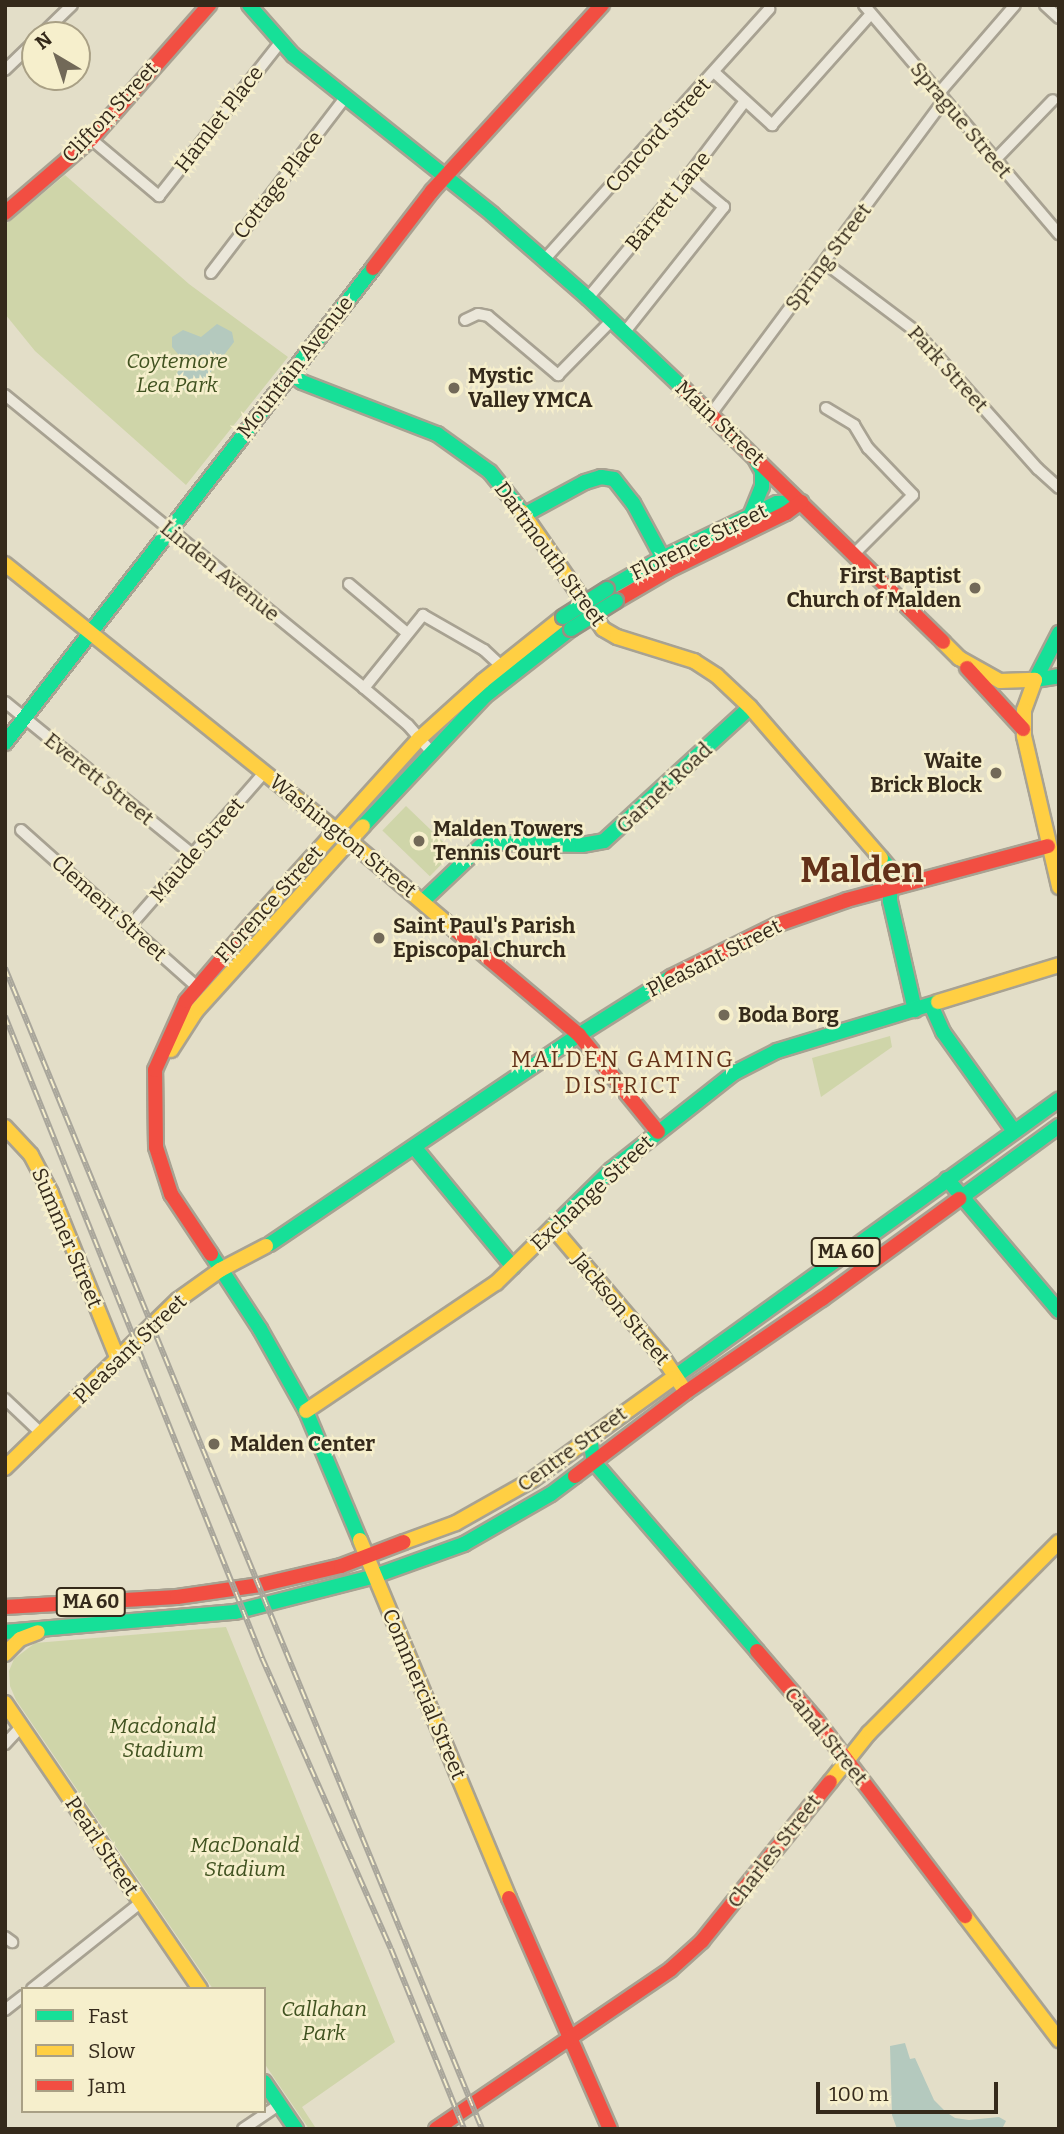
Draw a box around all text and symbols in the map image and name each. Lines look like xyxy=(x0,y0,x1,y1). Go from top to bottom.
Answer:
north arrow xyxy=(21,21,91,91)
text: N xyxy=(31,27,57,54)
street label: Clifton Street xyxy=(57,56,163,168)
street label: Sprague Street xyxy=(905,57,1017,183)
street label: Hamlet Place xyxy=(169,61,269,177)
street label: Concord Street xyxy=(600,72,716,198)
street label: Cottage Place xyxy=(228,126,328,244)
street label: Barrett Lane xyxy=(620,146,716,256)
street label: Spring Street xyxy=(779,198,877,316)
street label: Mountain Avenue xyxy=(232,291,358,443)
street label: Park Street xyxy=(903,321,993,417)
park label: Coytemore Lea Park xyxy=(126,348,228,398)
place label: Mystic Valley YMCA xyxy=(468,363,592,413)
street label: Main Street xyxy=(670,375,770,471)
marker: Mystic Valley YMCA xyxy=(446,380,462,396)
street label: Dartmouth Street xyxy=(489,477,611,631)
street label: Florence Street xyxy=(627,498,771,586)
street label: Linden Avenue xyxy=(155,515,285,627)
place label: First Baptist Church of Malden xyxy=(786,563,961,613)
marker: First Baptist Church of Malden xyxy=(967,580,983,596)
street label: Everett Street xyxy=(39,727,159,831)
street label: Garnet Road xyxy=(611,737,717,839)
place label: Waite Brick Block xyxy=(870,748,982,798)
marker: Waite Brick Block xyxy=(988,765,1004,781)
street label: Washington Street xyxy=(264,769,422,903)
street label: Maude Street xyxy=(145,793,249,907)
place label: Malden Towers Tennis Court xyxy=(433,816,583,866)
marker: Malden Towers Tennis Court xyxy=(411,833,427,849)
street label: Florence Street xyxy=(210,840,328,968)
district label: Malden xyxy=(800,849,924,891)
street label: Clement Street xyxy=(46,850,172,966)
place label: Saint Paul's Parish Episcopal Church xyxy=(393,913,575,963)
street label: Pleasant Street xyxy=(643,913,785,1003)
marker: Saint Paul's Parish Episcopal Church xyxy=(371,930,387,946)
place label: Boda Borg xyxy=(738,1002,839,1028)
marker: Boda Borg xyxy=(716,1007,732,1023)
district label: MALDEN GAMING DISTRICT xyxy=(513,1045,733,1099)
street label: Exchange Street xyxy=(526,1130,658,1256)
street label: Summer Street xyxy=(26,1164,108,1312)
road number: MA 60 xyxy=(809,1236,883,1268)
street label: Jackson Street xyxy=(567,1248,675,1370)
street label: Pleasant Street xyxy=(68,1289,192,1409)
street label: Centre Street xyxy=(512,1401,632,1497)
place label: Malden Center xyxy=(230,1431,375,1457)
marker: Malden Center xyxy=(204,1434,224,1454)
road number: MA 60 xyxy=(54,1586,128,1618)
street label: Commercial Street xyxy=(377,1605,471,1783)
street label: Canal Street xyxy=(779,1682,873,1790)
park label: Macdonald Stadium xyxy=(110,1713,216,1763)
street label: Charles Street xyxy=(722,1789,826,1913)
street label: Pearl Street xyxy=(60,1792,144,1900)
park label: MacDonald Stadium xyxy=(190,1832,300,1882)
legend xyxy=(21,1987,266,2113)
park label: Callahan Park xyxy=(281,1996,367,2046)
text: Fast xyxy=(88,2003,128,2029)
text: Slow xyxy=(88,2038,135,2064)
scale bar xyxy=(819,2068,1001,2112)
text: Jam xyxy=(88,2073,126,2099)
text: 100 m xyxy=(829,2081,889,2107)

